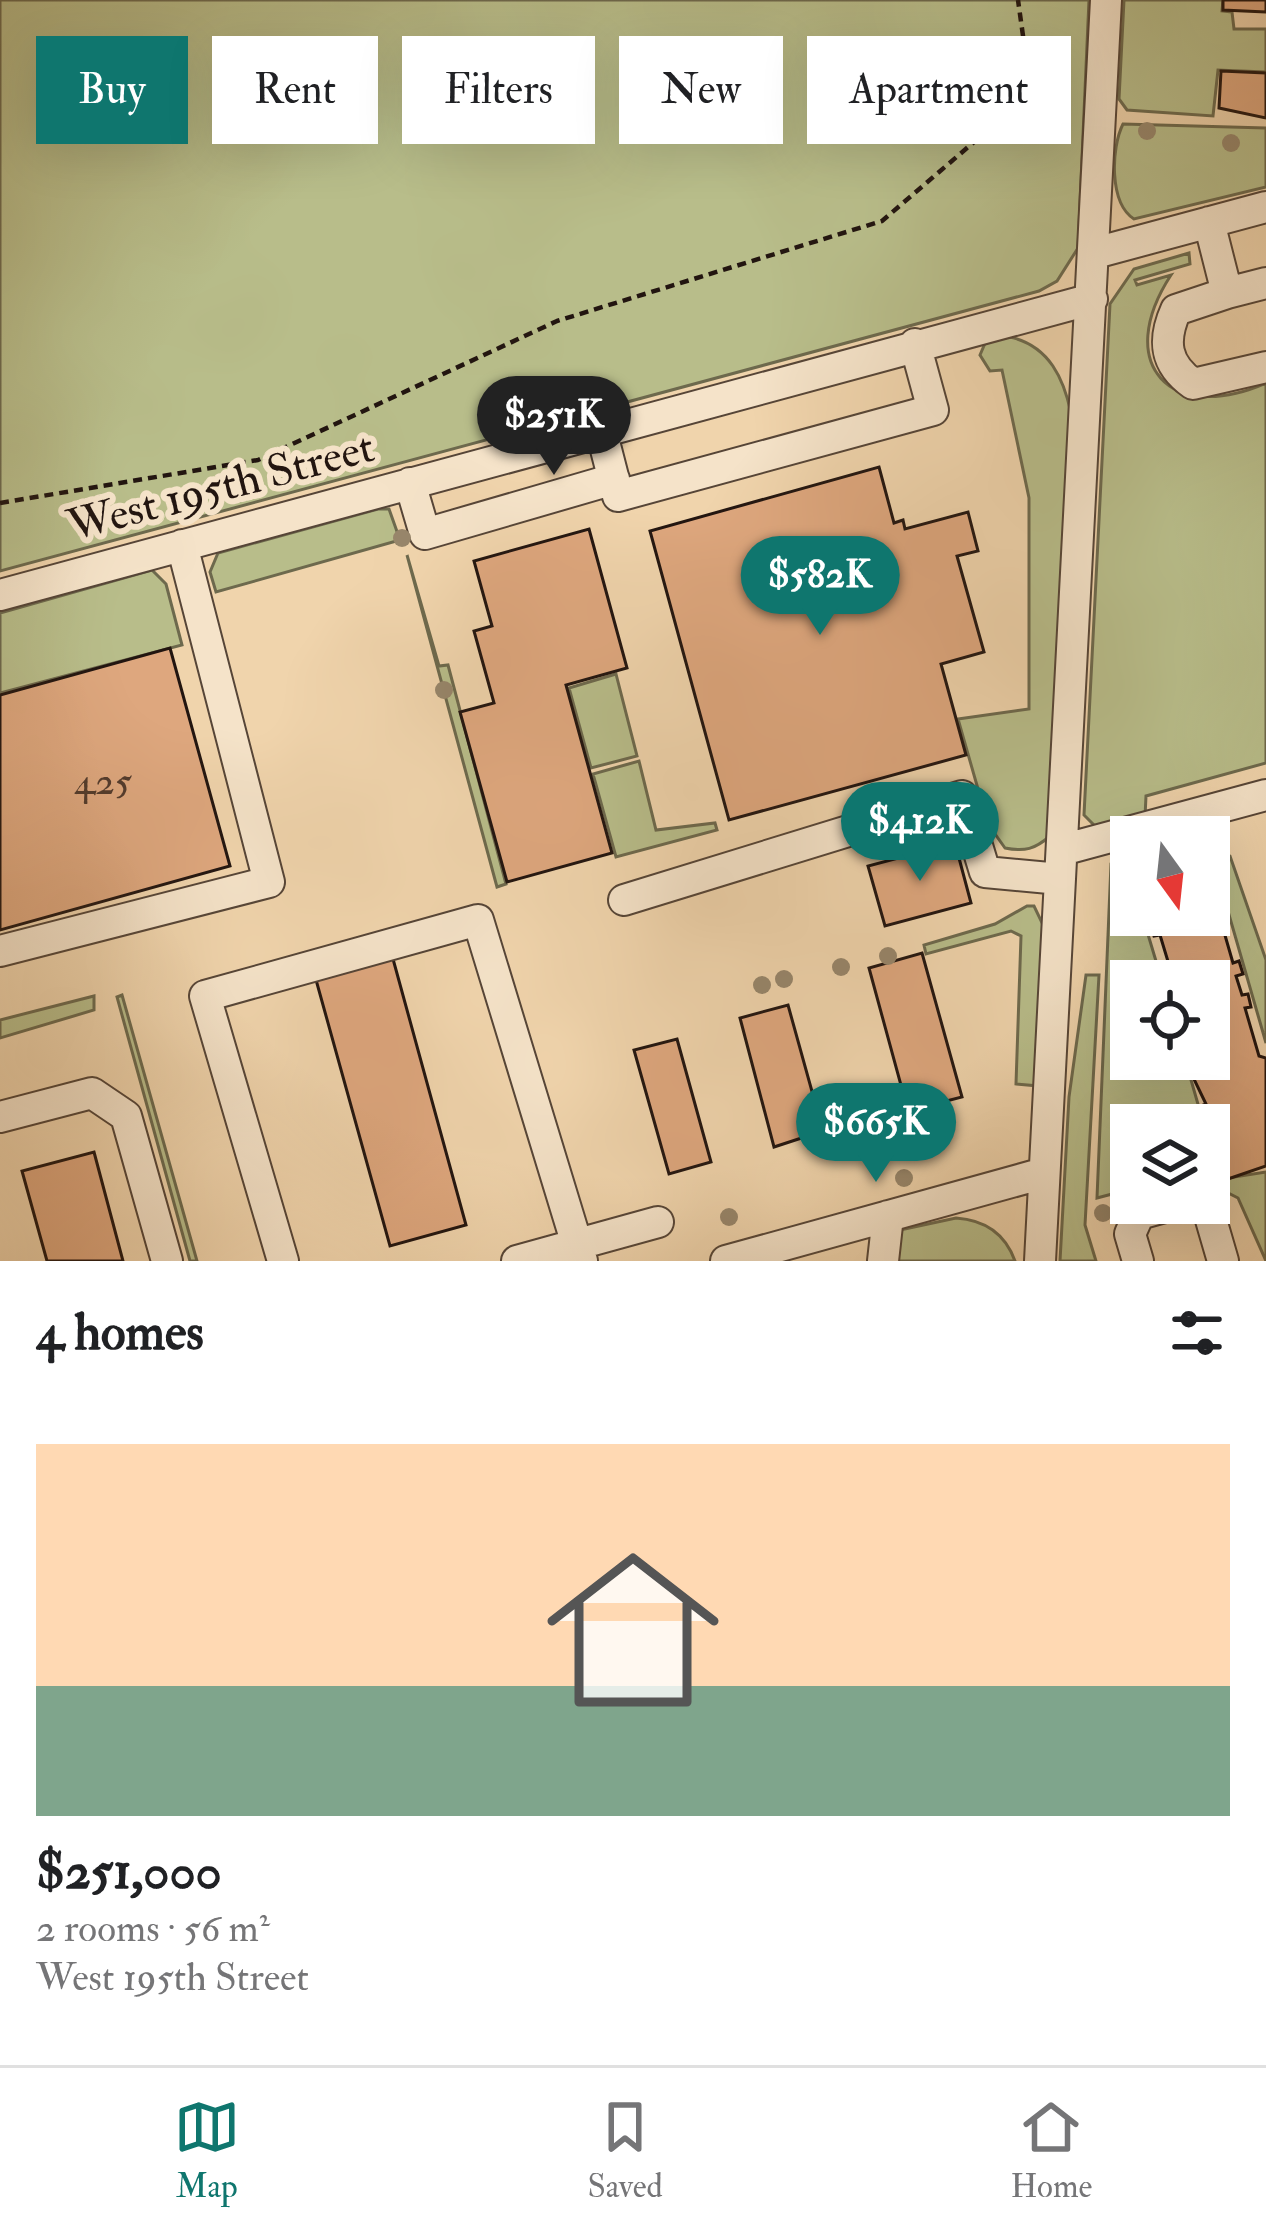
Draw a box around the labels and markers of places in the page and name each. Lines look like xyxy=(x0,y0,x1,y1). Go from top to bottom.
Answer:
pin: $251K xyxy=(470,376,638,478)
pin: $582K xyxy=(736,536,904,638)
pin: $412K xyxy=(836,782,1004,884)
pin: $665K xyxy=(792,1083,960,1185)

